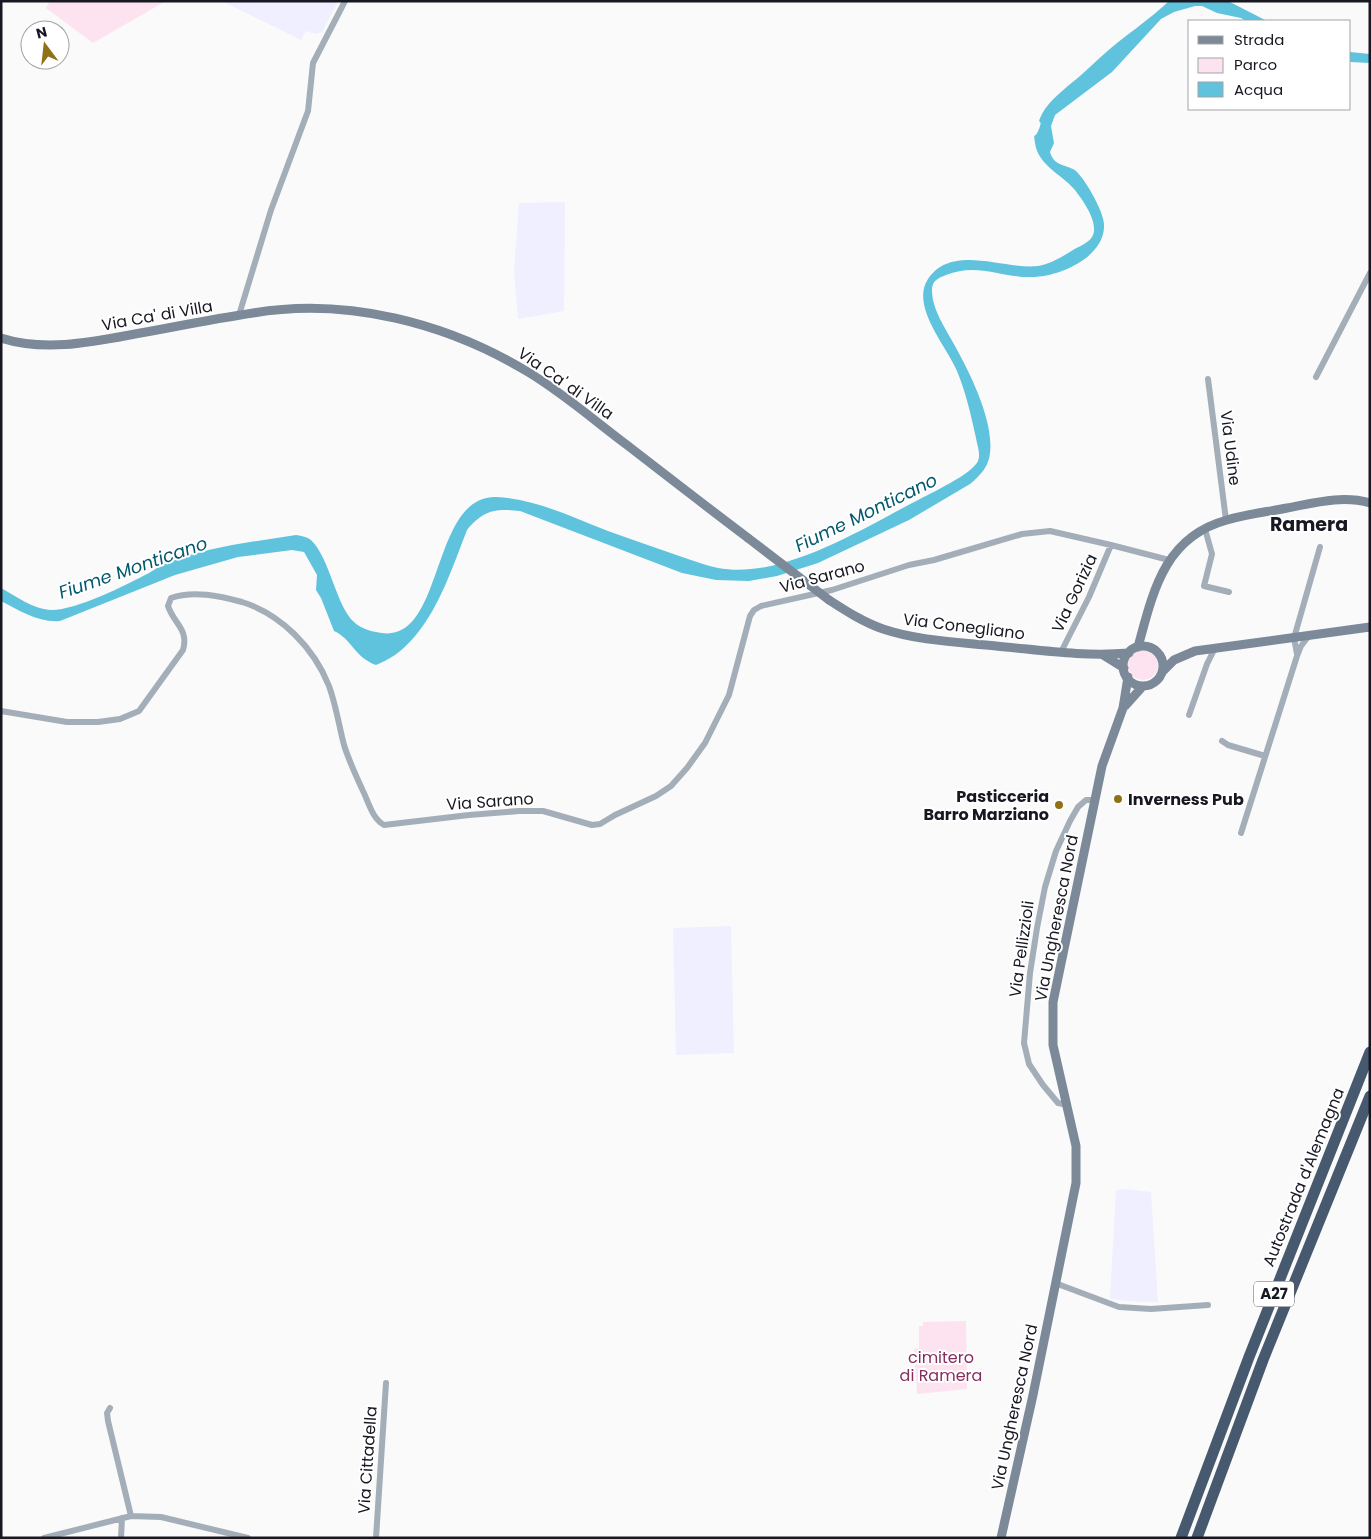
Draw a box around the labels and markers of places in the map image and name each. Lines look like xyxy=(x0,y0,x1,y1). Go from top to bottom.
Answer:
place label: Pasticceria Barro Marziano xyxy=(923,785,1049,826)
place label: Inverness Pub xyxy=(1128,788,1244,811)
marker: Inverness Pub xyxy=(1112,793,1124,805)
marker: Pasticceria Barro Marziano xyxy=(1053,799,1065,811)

